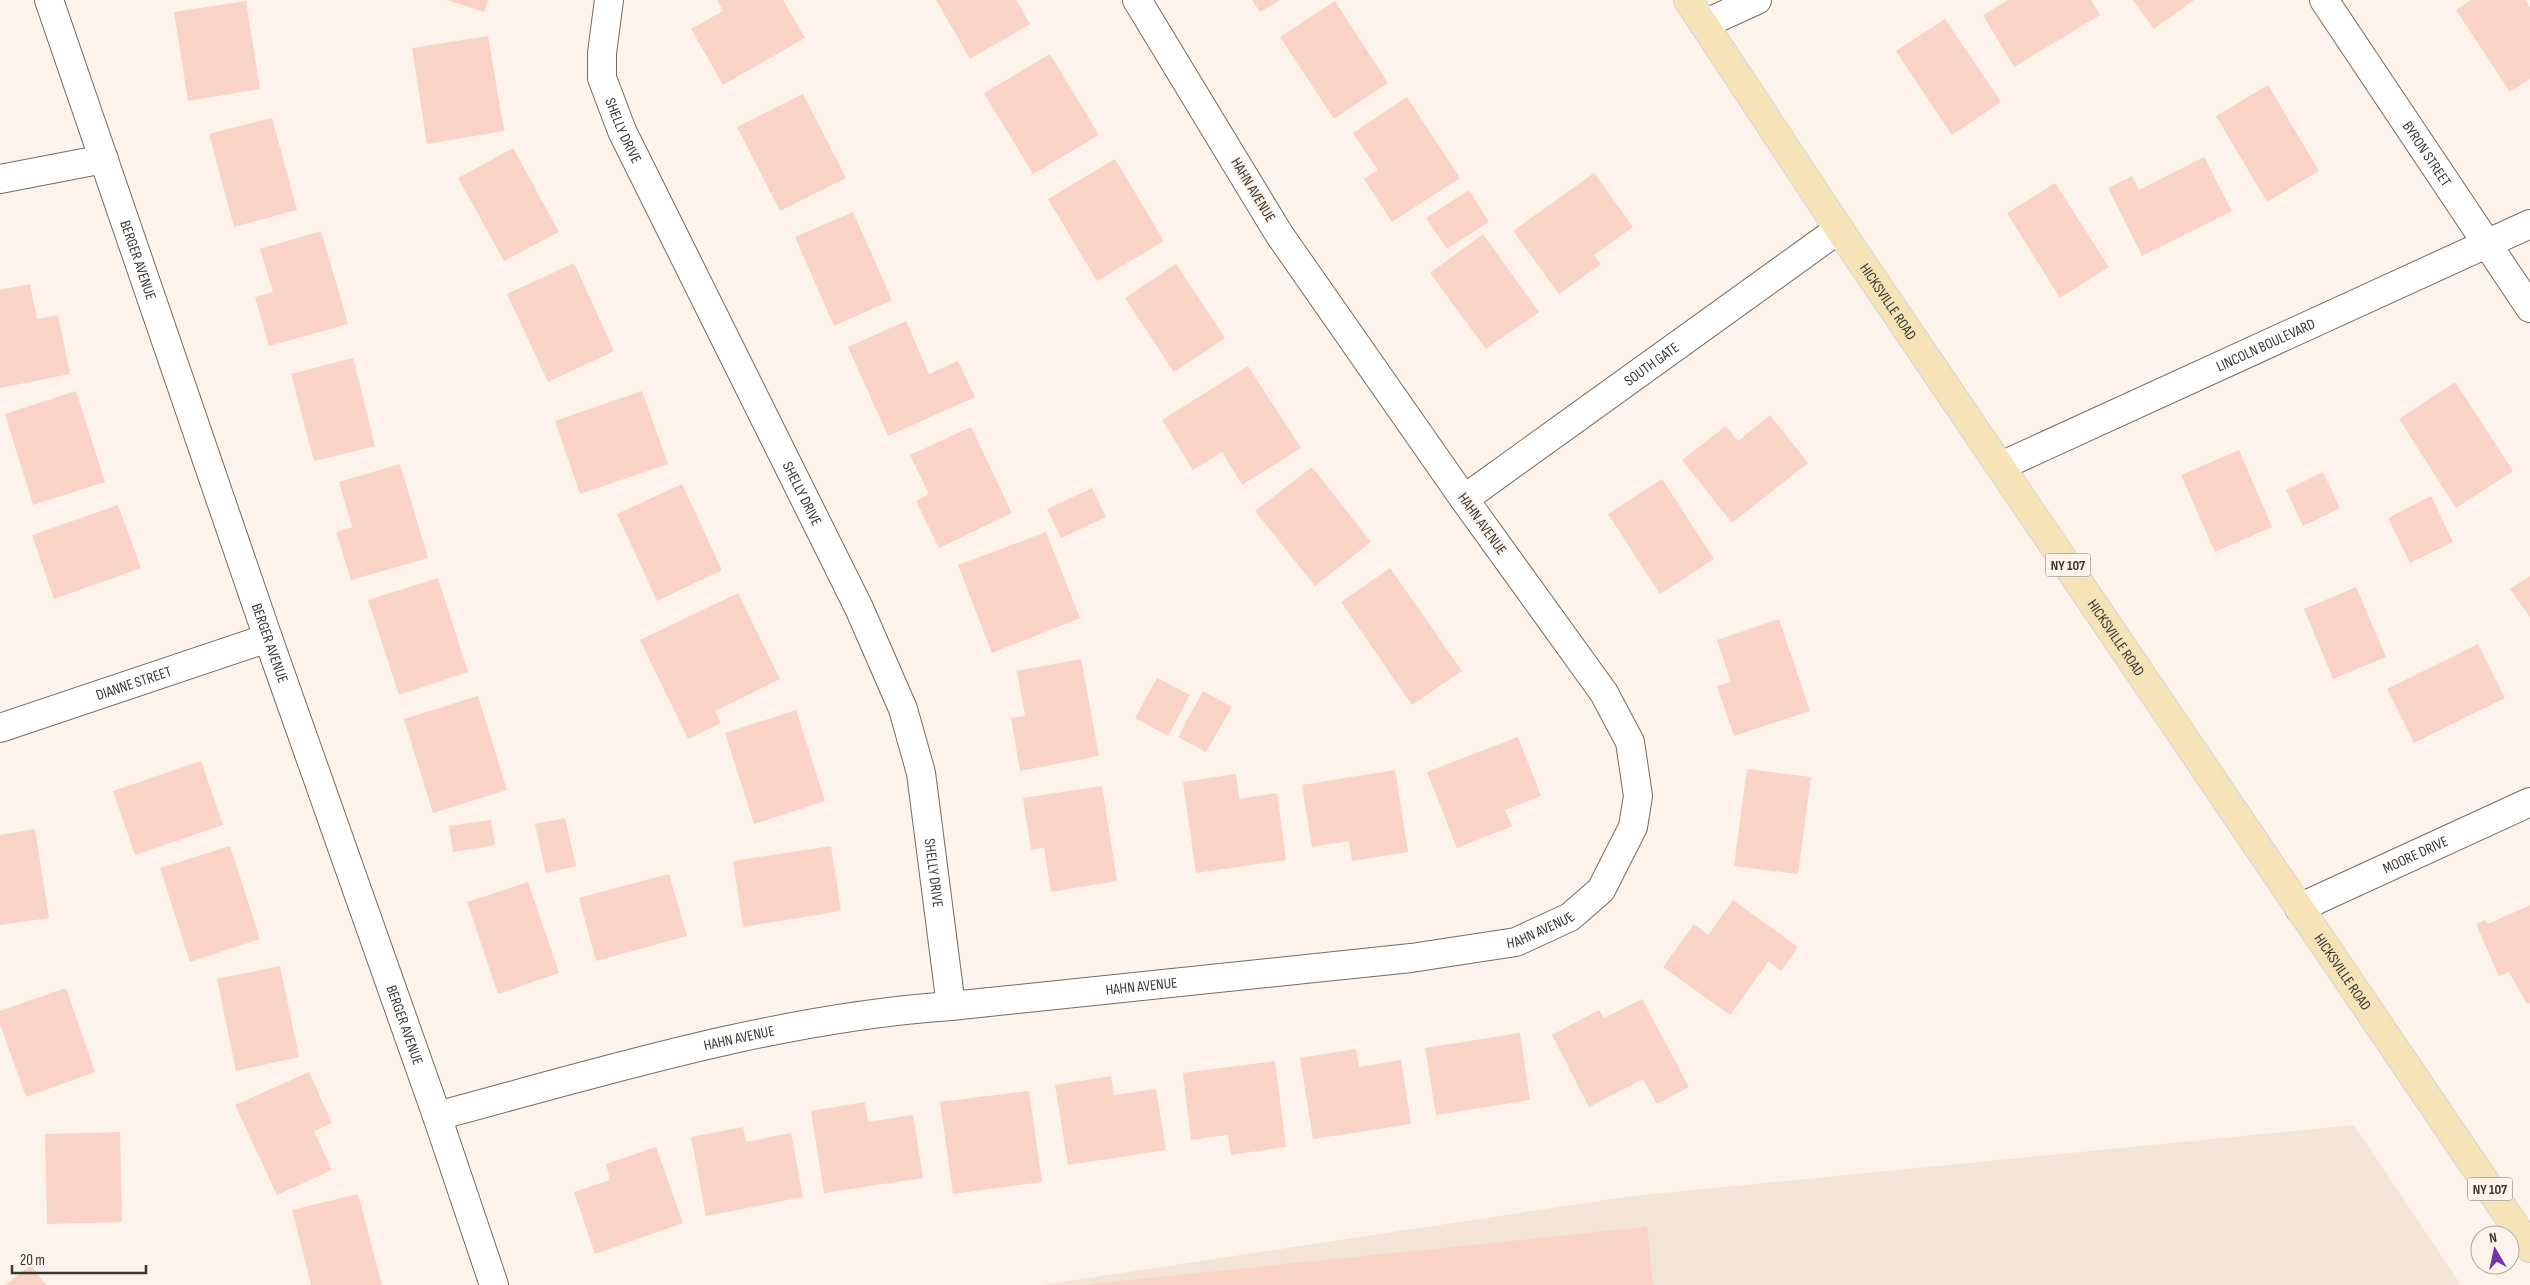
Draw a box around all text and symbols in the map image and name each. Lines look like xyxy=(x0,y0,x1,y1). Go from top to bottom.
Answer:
street label: SHELLY DRIVE xyxy=(601,95,646,166)
street label: BYRON STREET xyxy=(2398,117,2456,190)
street label: HAHN AVENUE xyxy=(1226,154,1280,226)
street label: BERGER AVENUE xyxy=(116,218,161,302)
street label: HICKSVILLE ROAD xyxy=(1855,260,1921,344)
street label: LINCOLN BOULEVARD xyxy=(2213,314,2318,376)
street label: SOUTH GATE xyxy=(1620,338,1683,390)
street label: SHELLY DRIVE xyxy=(778,458,826,529)
street label: HAHN AVENUE xyxy=(1453,489,1511,559)
road number: NY 107 xyxy=(2046,554,2090,576)
street label: HICKSVILLE ROAD xyxy=(2083,596,2149,680)
street label: BERGER AVENUE xyxy=(247,601,293,685)
street label: DIANNE STREET xyxy=(93,662,174,705)
street label: MOORE DRIVE xyxy=(2380,831,2451,878)
street label: SHELLY DRIVE xyxy=(920,837,948,908)
street label: HAHN AVENUE xyxy=(1505,908,1579,953)
street label: HICKSVILLE ROAD xyxy=(2310,930,2376,1014)
street label: HAHN AVENUE xyxy=(1105,973,1178,999)
street label: BERGER AVENUE xyxy=(382,983,428,1067)
street label: HAHN AVENUE xyxy=(702,1021,776,1055)
road number: NY 107 xyxy=(2468,1178,2512,1200)
north arrow xyxy=(2470,1225,2520,1275)
text: N xyxy=(2488,1229,2498,1247)
scale bar xyxy=(12,1242,146,1274)
text: 20 m xyxy=(20,1251,45,1270)

